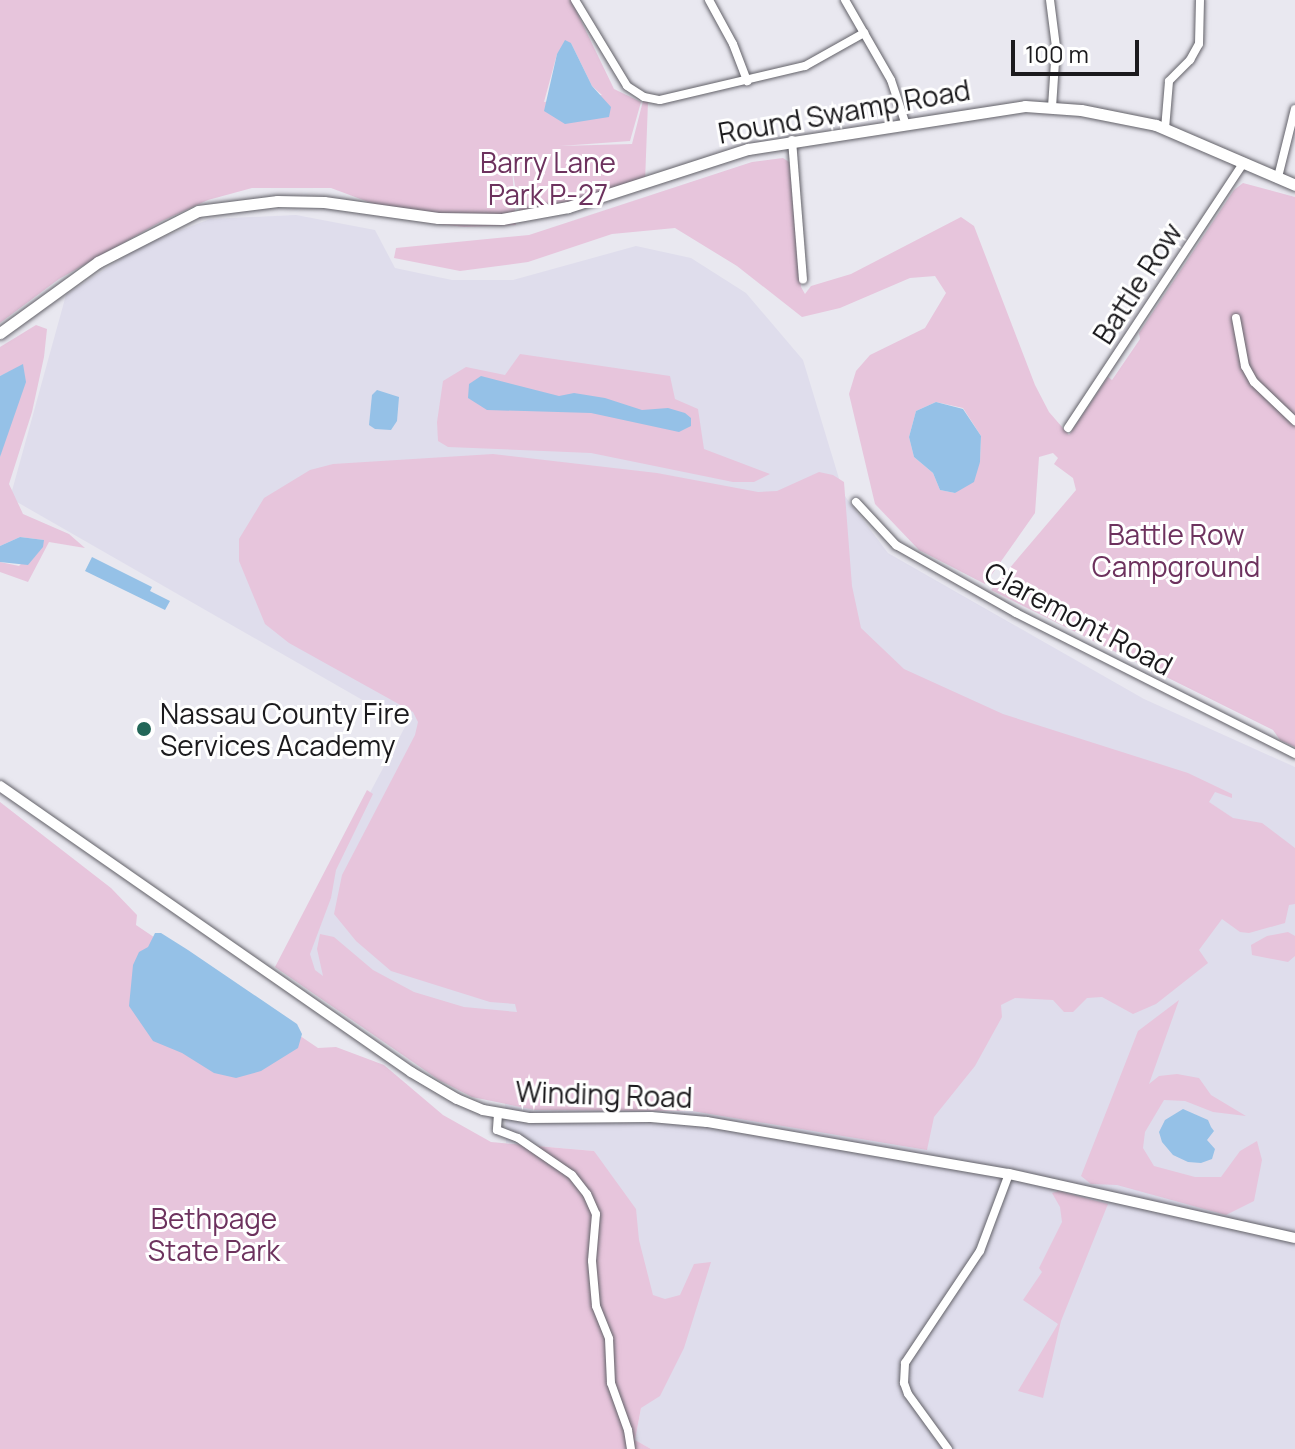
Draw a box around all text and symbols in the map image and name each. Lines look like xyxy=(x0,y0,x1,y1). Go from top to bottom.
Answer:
scale bar xyxy=(1015,24,1143,74)
text: 100 m xyxy=(1025,37,1089,70)
street label: Round Swamp Road xyxy=(715,72,973,150)
park label: Barry Lane Park P-27 xyxy=(480,145,616,211)
street label: Battle Row xyxy=(1086,216,1188,350)
park label: Battle Row Campground xyxy=(1092,517,1260,583)
street label: Claremont Road xyxy=(979,554,1179,682)
place label: Nassau County Fire Services Academy xyxy=(160,696,410,762)
marker: Nassau County Fire Services Academy xyxy=(135,720,153,738)
street label: Winding Road xyxy=(515,1074,693,1114)
park label: Bethpage State Park xyxy=(148,1201,280,1267)

